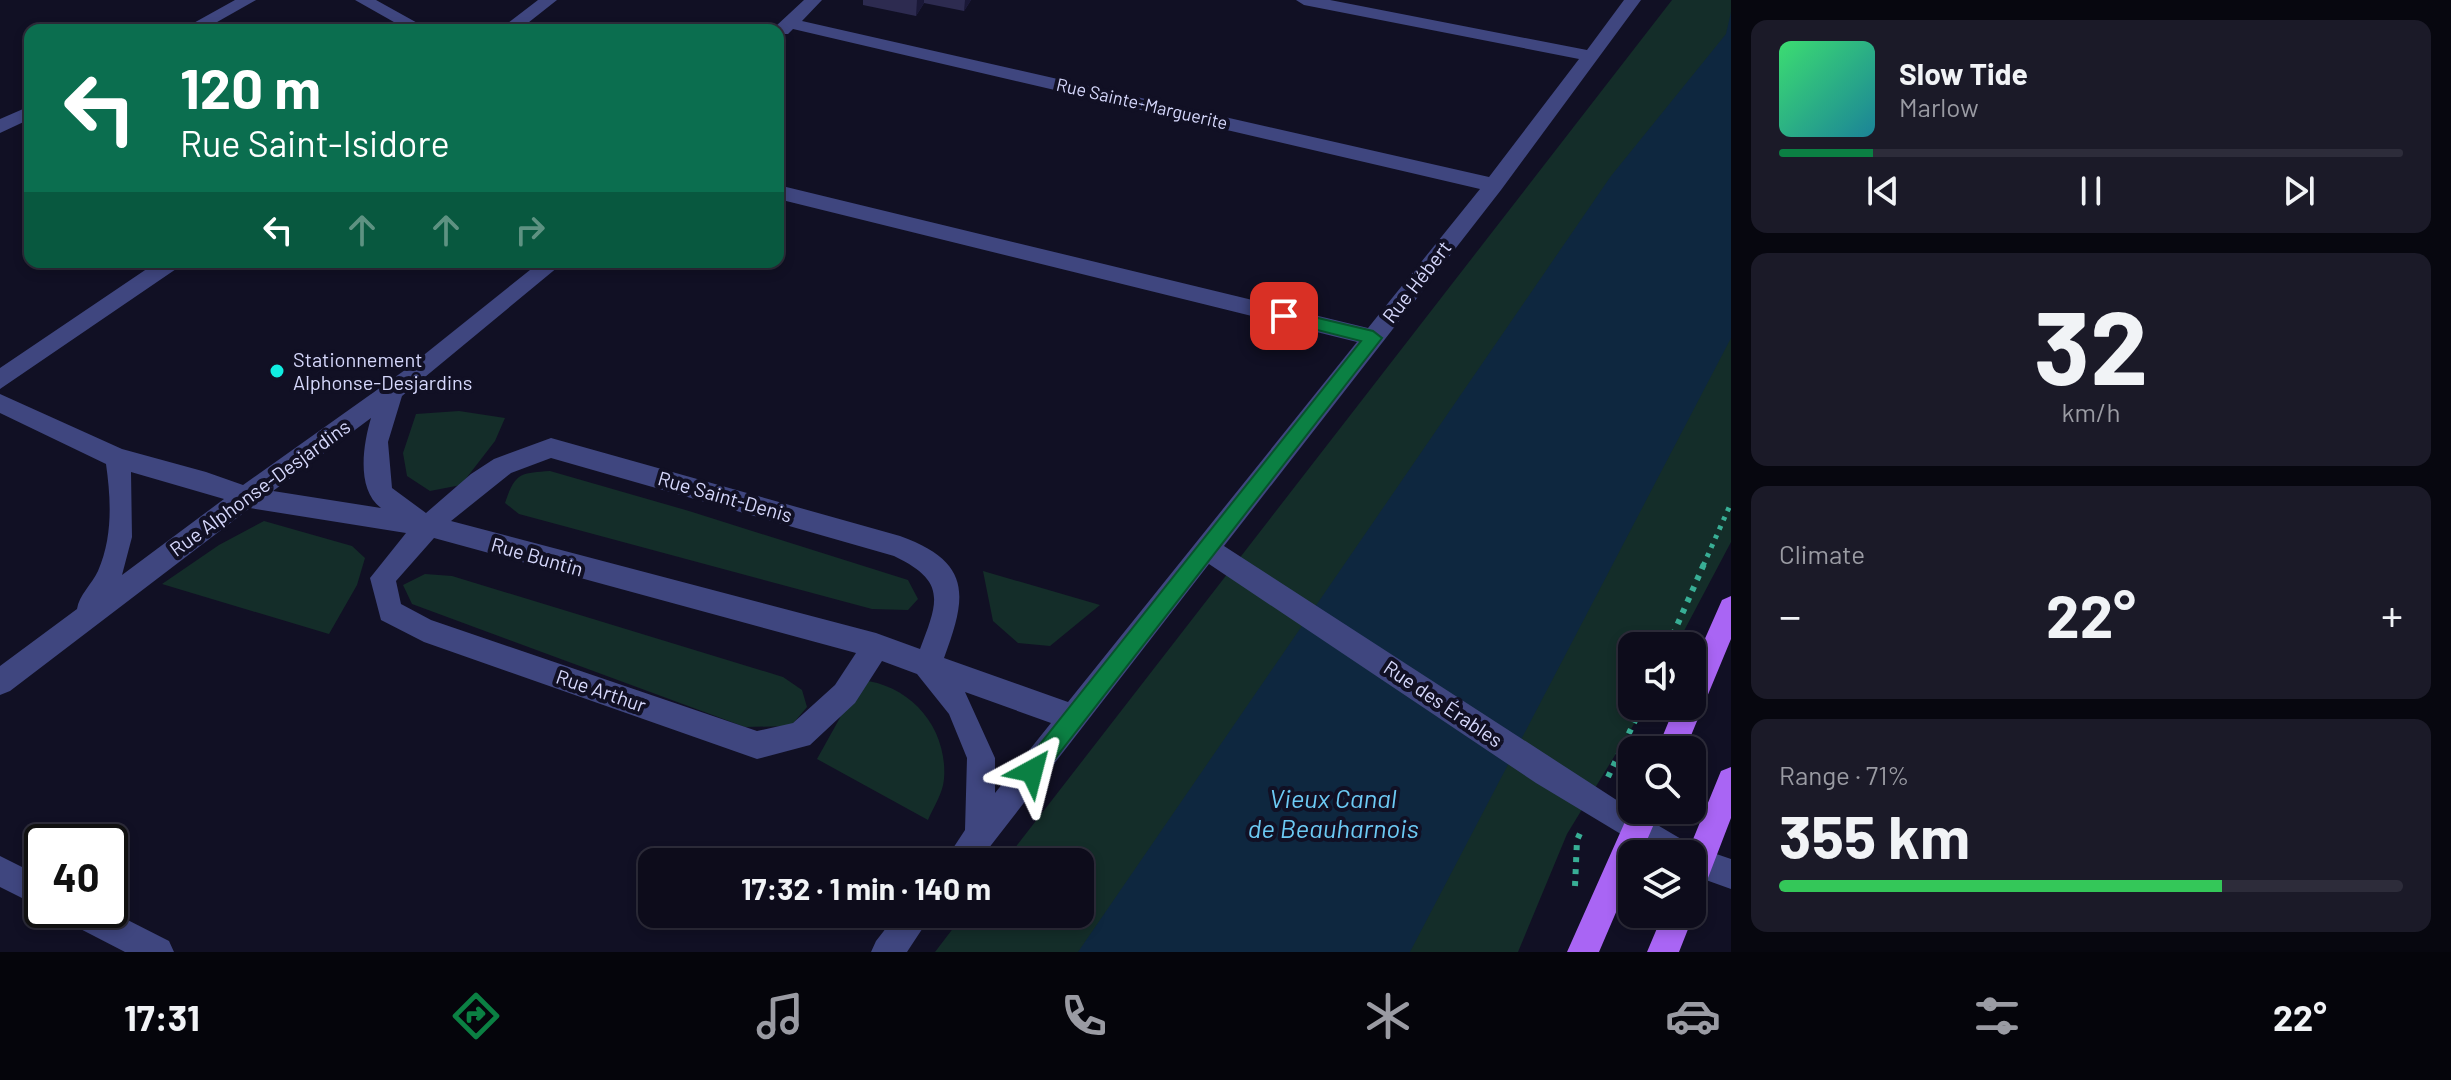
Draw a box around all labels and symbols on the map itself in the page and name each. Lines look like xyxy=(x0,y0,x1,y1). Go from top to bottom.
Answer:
street label: Rue Sainte-Marguerite xyxy=(1054,73,1230,133)
street label: Rue Hébert xyxy=(1377,236,1456,327)
pin xyxy=(1250,282,1318,350)
place label: Stationnement Alphonse-Desjardins xyxy=(293,347,472,394)
marker: Stationnement Alphonse-Desjardins xyxy=(268,362,286,380)
street label: Rue Alphonse-Desjardins xyxy=(165,414,354,561)
street label: Rue Saint-Denis xyxy=(655,465,795,527)
street label: Rue Buntin xyxy=(489,531,586,581)
street label: Rue des Érables xyxy=(1380,655,1507,752)
street label: Rue Arthur xyxy=(553,664,649,717)
position arrow xyxy=(990,729,1074,813)
water label: Vieux Canal de Beauharnois xyxy=(1247,782,1419,843)
speed limit sign: 40 xyxy=(24,824,128,928)

